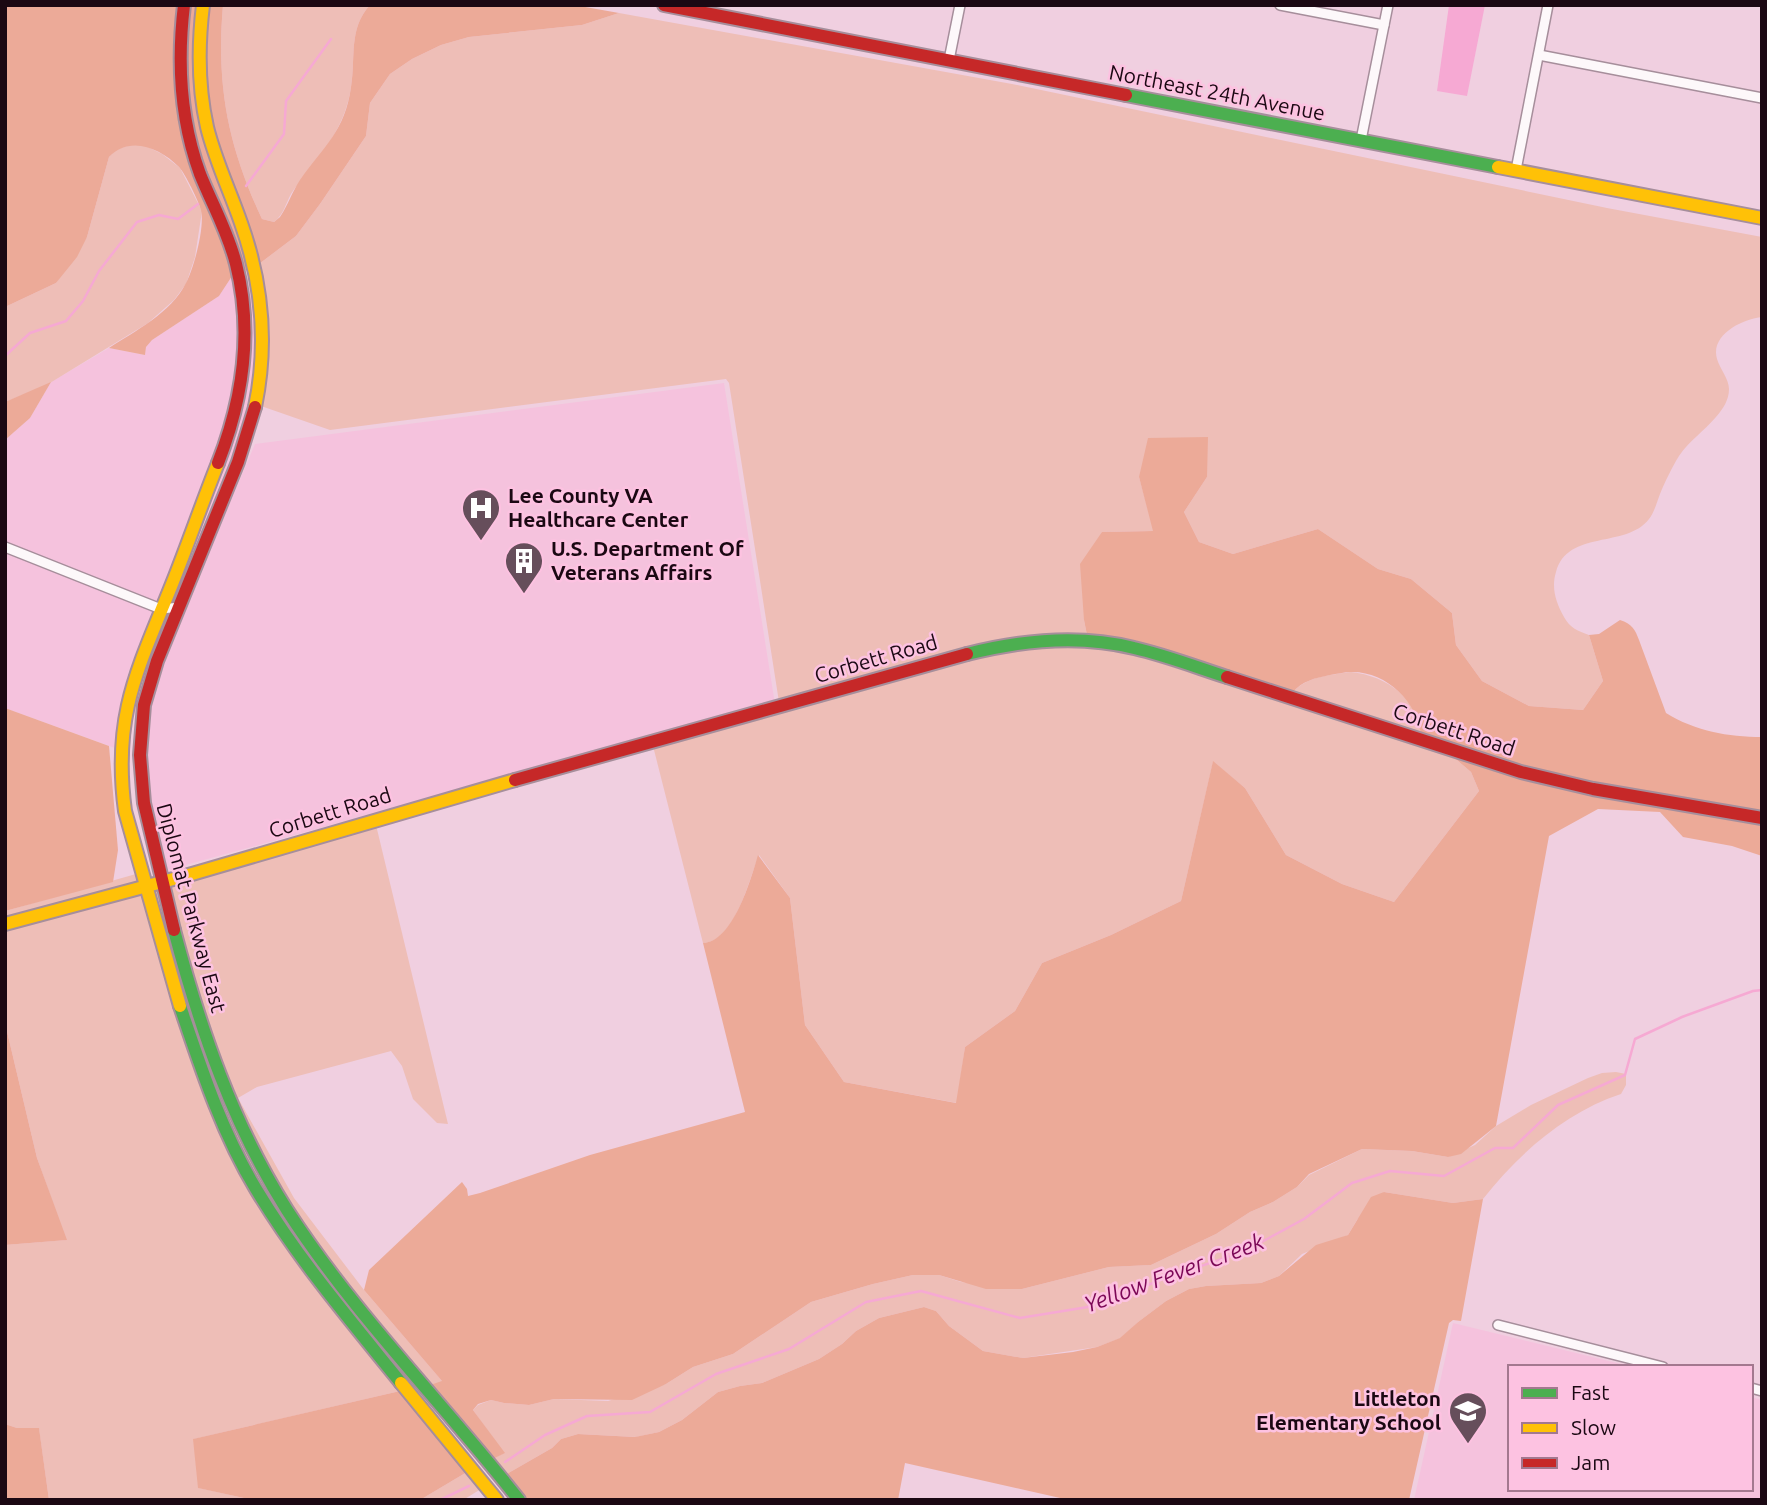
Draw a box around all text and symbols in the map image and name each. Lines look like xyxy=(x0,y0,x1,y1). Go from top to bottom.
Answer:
street label: Northeast 24th Avenue xyxy=(1107,59,1327,125)
place label: Lee County VA Healthcare Center xyxy=(508,483,689,531)
hospital icon: Lee County VA Healthcare Center xyxy=(460,487,502,542)
place label: U.S. Department Of Veterans Affairs xyxy=(551,536,744,584)
building icon: U.S. Department Of Veterans Affairs xyxy=(503,540,545,595)
street label: Corbett Road xyxy=(812,629,940,687)
street label: Corbett Road xyxy=(1390,698,1518,760)
street label: Corbett Road xyxy=(266,782,394,842)
street label: Diplomat Parkway East xyxy=(152,800,231,1015)
water label: Yellow Fever Creek xyxy=(1080,1228,1267,1317)
legend xyxy=(1508,1365,1753,1491)
text: Fast xyxy=(1571,1380,1609,1404)
place label: Littleton Elementary School xyxy=(1256,1386,1441,1434)
school or university icon: Littleton Elementary School xyxy=(1447,1390,1489,1445)
text: Slow xyxy=(1571,1415,1616,1439)
text: Jam xyxy=(1571,1450,1610,1474)

